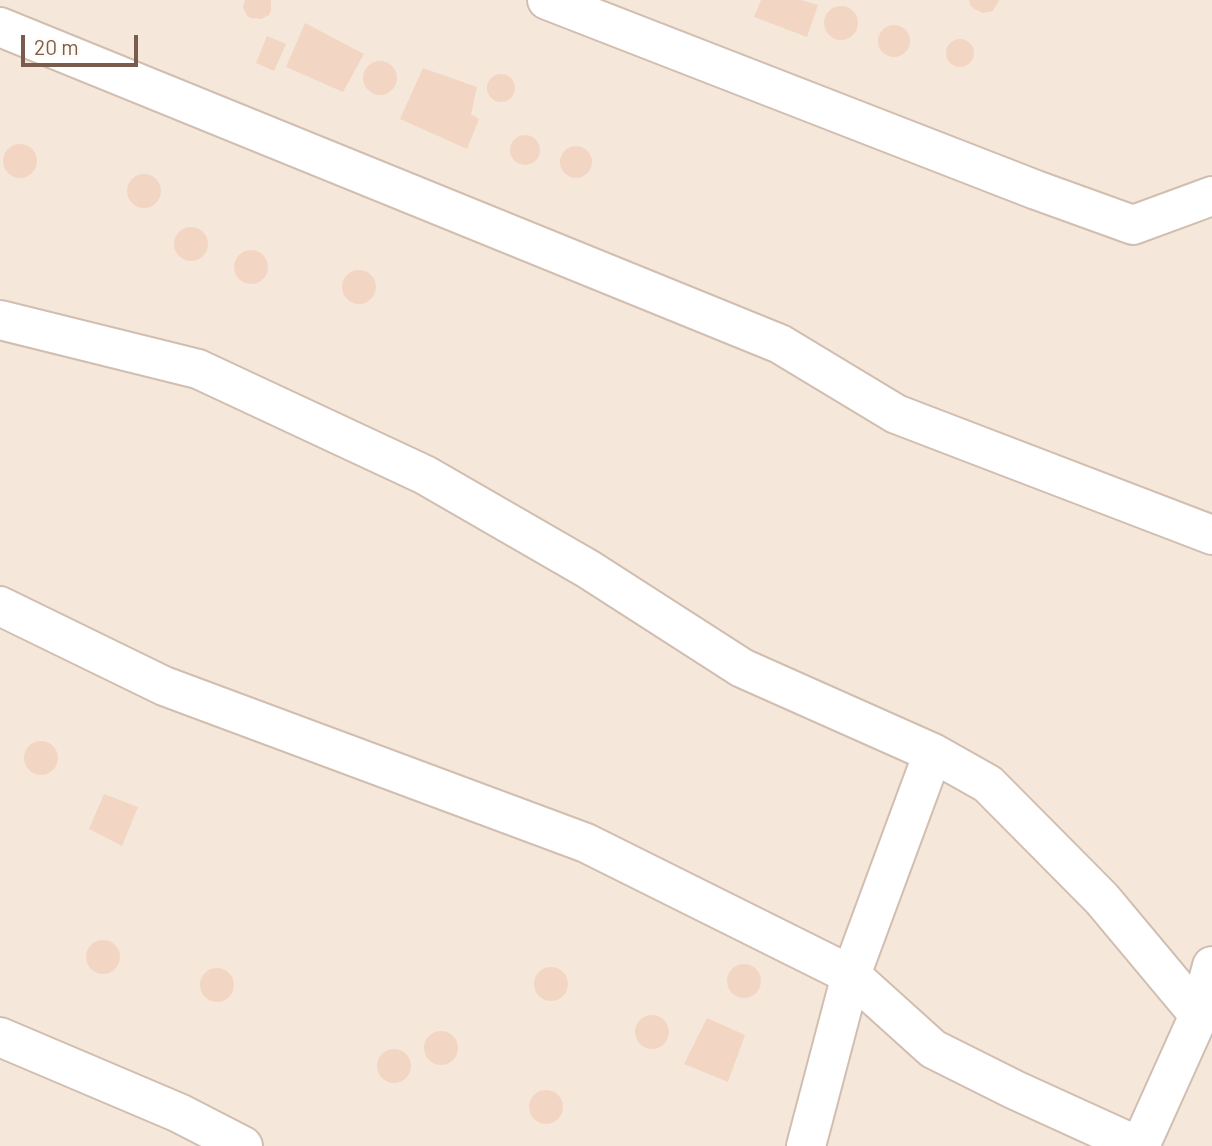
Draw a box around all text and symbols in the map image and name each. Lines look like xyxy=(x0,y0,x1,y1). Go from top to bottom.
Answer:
scale bar xyxy=(24,21,142,65)
text: 20 m xyxy=(34,34,79,59)

